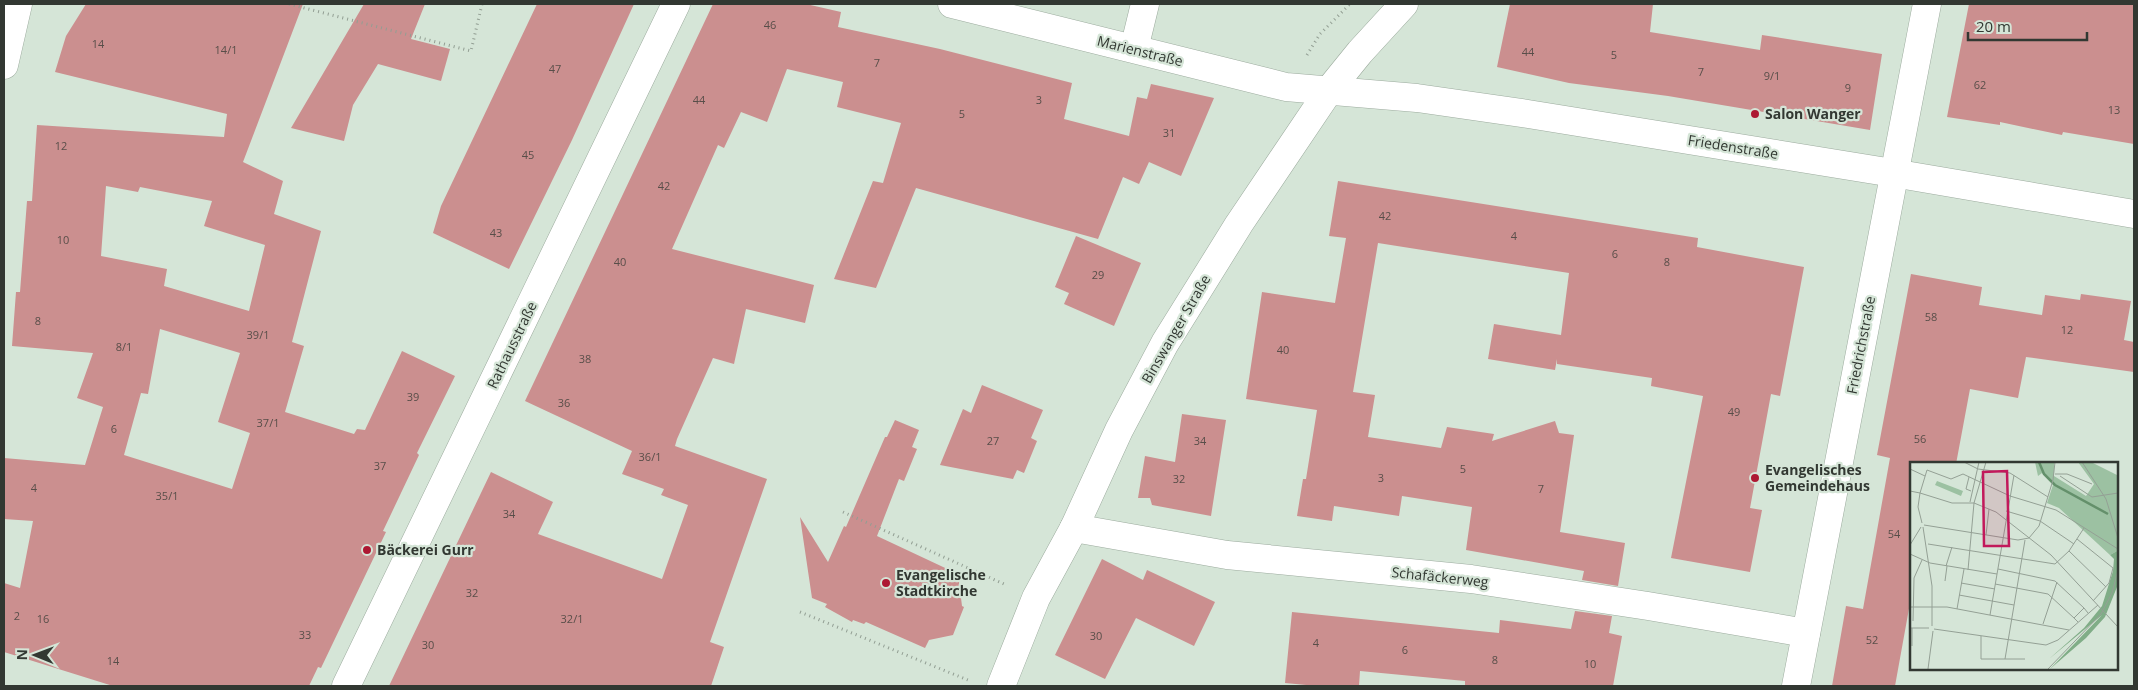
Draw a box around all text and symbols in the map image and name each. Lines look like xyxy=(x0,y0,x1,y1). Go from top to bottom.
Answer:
scale bar xyxy=(1968,10,2087,42)
text: 20 m xyxy=(1976,16,2011,36)
house number: 46 xyxy=(764,17,776,32)
street label: Marienstraße xyxy=(1095,31,1185,70)
house number: 14 xyxy=(92,36,105,51)
house number: 14/1 xyxy=(215,42,237,57)
house number: 44 xyxy=(1522,44,1535,59)
house number: 5 xyxy=(1611,47,1617,62)
house number: 7 xyxy=(874,55,880,70)
house number: 47 xyxy=(549,61,561,76)
house number: 7 xyxy=(1698,64,1704,79)
house number: 9/1 xyxy=(1764,68,1780,83)
house number: 62 xyxy=(1974,77,1986,92)
house number: 9 xyxy=(1845,80,1851,95)
house number: 44 xyxy=(693,92,706,107)
house number: 3 xyxy=(1036,92,1042,107)
house number: 13 xyxy=(2108,102,2120,117)
place label: Salon Wanger xyxy=(1765,104,1861,123)
house number: 5 xyxy=(959,106,965,121)
marker: Salon Wanger xyxy=(1749,108,1761,120)
house number: 31 xyxy=(1163,125,1175,140)
street label: Friedenstraße xyxy=(1687,130,1780,163)
house number: 12 xyxy=(55,138,67,153)
house number: 45 xyxy=(522,147,534,162)
house number: 42 xyxy=(658,178,670,193)
house number: 42 xyxy=(1379,208,1391,223)
house number: 43 xyxy=(490,225,502,240)
house number: 4 xyxy=(1511,228,1518,243)
house number: 10 xyxy=(57,232,69,247)
house number: 6 xyxy=(1612,246,1618,261)
house number: 40 xyxy=(614,254,626,269)
house number: 8 xyxy=(1664,254,1670,269)
house number: 29 xyxy=(1092,267,1104,282)
street label: Binswanger Straße xyxy=(1137,271,1215,387)
street label: Friedrichstraße xyxy=(1842,294,1879,395)
street label: Rathausstraße xyxy=(482,298,541,392)
house number: 58 xyxy=(1925,309,1937,324)
house number: 8 xyxy=(35,313,41,328)
house number: 12 xyxy=(2061,322,2073,337)
house number: 39/1 xyxy=(247,327,269,342)
house number: 8/1 xyxy=(116,339,132,354)
house number: 40 xyxy=(1277,342,1289,357)
house number: 38 xyxy=(579,351,591,366)
house number: 39 xyxy=(407,389,419,404)
house number: 36 xyxy=(558,395,570,410)
house number: 49 xyxy=(1728,404,1740,419)
house number: 37/1 xyxy=(257,415,279,430)
house number: 6 xyxy=(111,421,117,436)
house number: 56 xyxy=(1914,431,1926,446)
house number: 27 xyxy=(987,433,999,448)
house number: 34 xyxy=(1194,433,1207,448)
house number: 36/1 xyxy=(639,449,661,464)
house number: 37 xyxy=(374,458,386,473)
place label: Evangelisches Gemeindehaus xyxy=(1765,460,1870,495)
house number: 5 xyxy=(1460,461,1466,476)
inset map xyxy=(1910,462,2118,670)
house number: 3 xyxy=(1378,470,1384,485)
house number: 32 xyxy=(1173,471,1185,486)
marker: Evangelisches Gemeindehaus xyxy=(1749,472,1761,484)
house number: 4 xyxy=(31,480,38,495)
house number: 7 xyxy=(1538,481,1544,496)
house number: 35/1 xyxy=(156,488,178,503)
house number: 34 xyxy=(503,506,516,521)
house number: 54 xyxy=(1888,526,1901,541)
place label: Bäckerei Gurr xyxy=(377,540,474,559)
marker: Bäckerei Gurr xyxy=(361,544,373,556)
street label: Schafäckerweg xyxy=(1391,562,1490,591)
place label: Evangelische Stadtkirche xyxy=(896,565,986,600)
marker: Evangelische Stadtkirche xyxy=(880,577,892,589)
house number: 32 xyxy=(466,585,478,600)
house number: 2 xyxy=(14,608,20,623)
house number: 16 xyxy=(37,611,49,626)
house number: 32/1 xyxy=(561,611,583,626)
house number: 33 xyxy=(299,627,311,642)
house number: 30 xyxy=(1090,628,1102,643)
north arrow xyxy=(10,630,60,680)
house number: 52 xyxy=(1866,632,1878,647)
house number: 4 xyxy=(1313,635,1320,650)
house number: 30 xyxy=(422,637,434,652)
house number: 6 xyxy=(1402,642,1408,657)
text: N xyxy=(12,649,31,661)
house number: 8 xyxy=(1492,652,1498,667)
house number: 14 xyxy=(107,653,120,668)
house number: 10 xyxy=(1584,656,1596,671)

